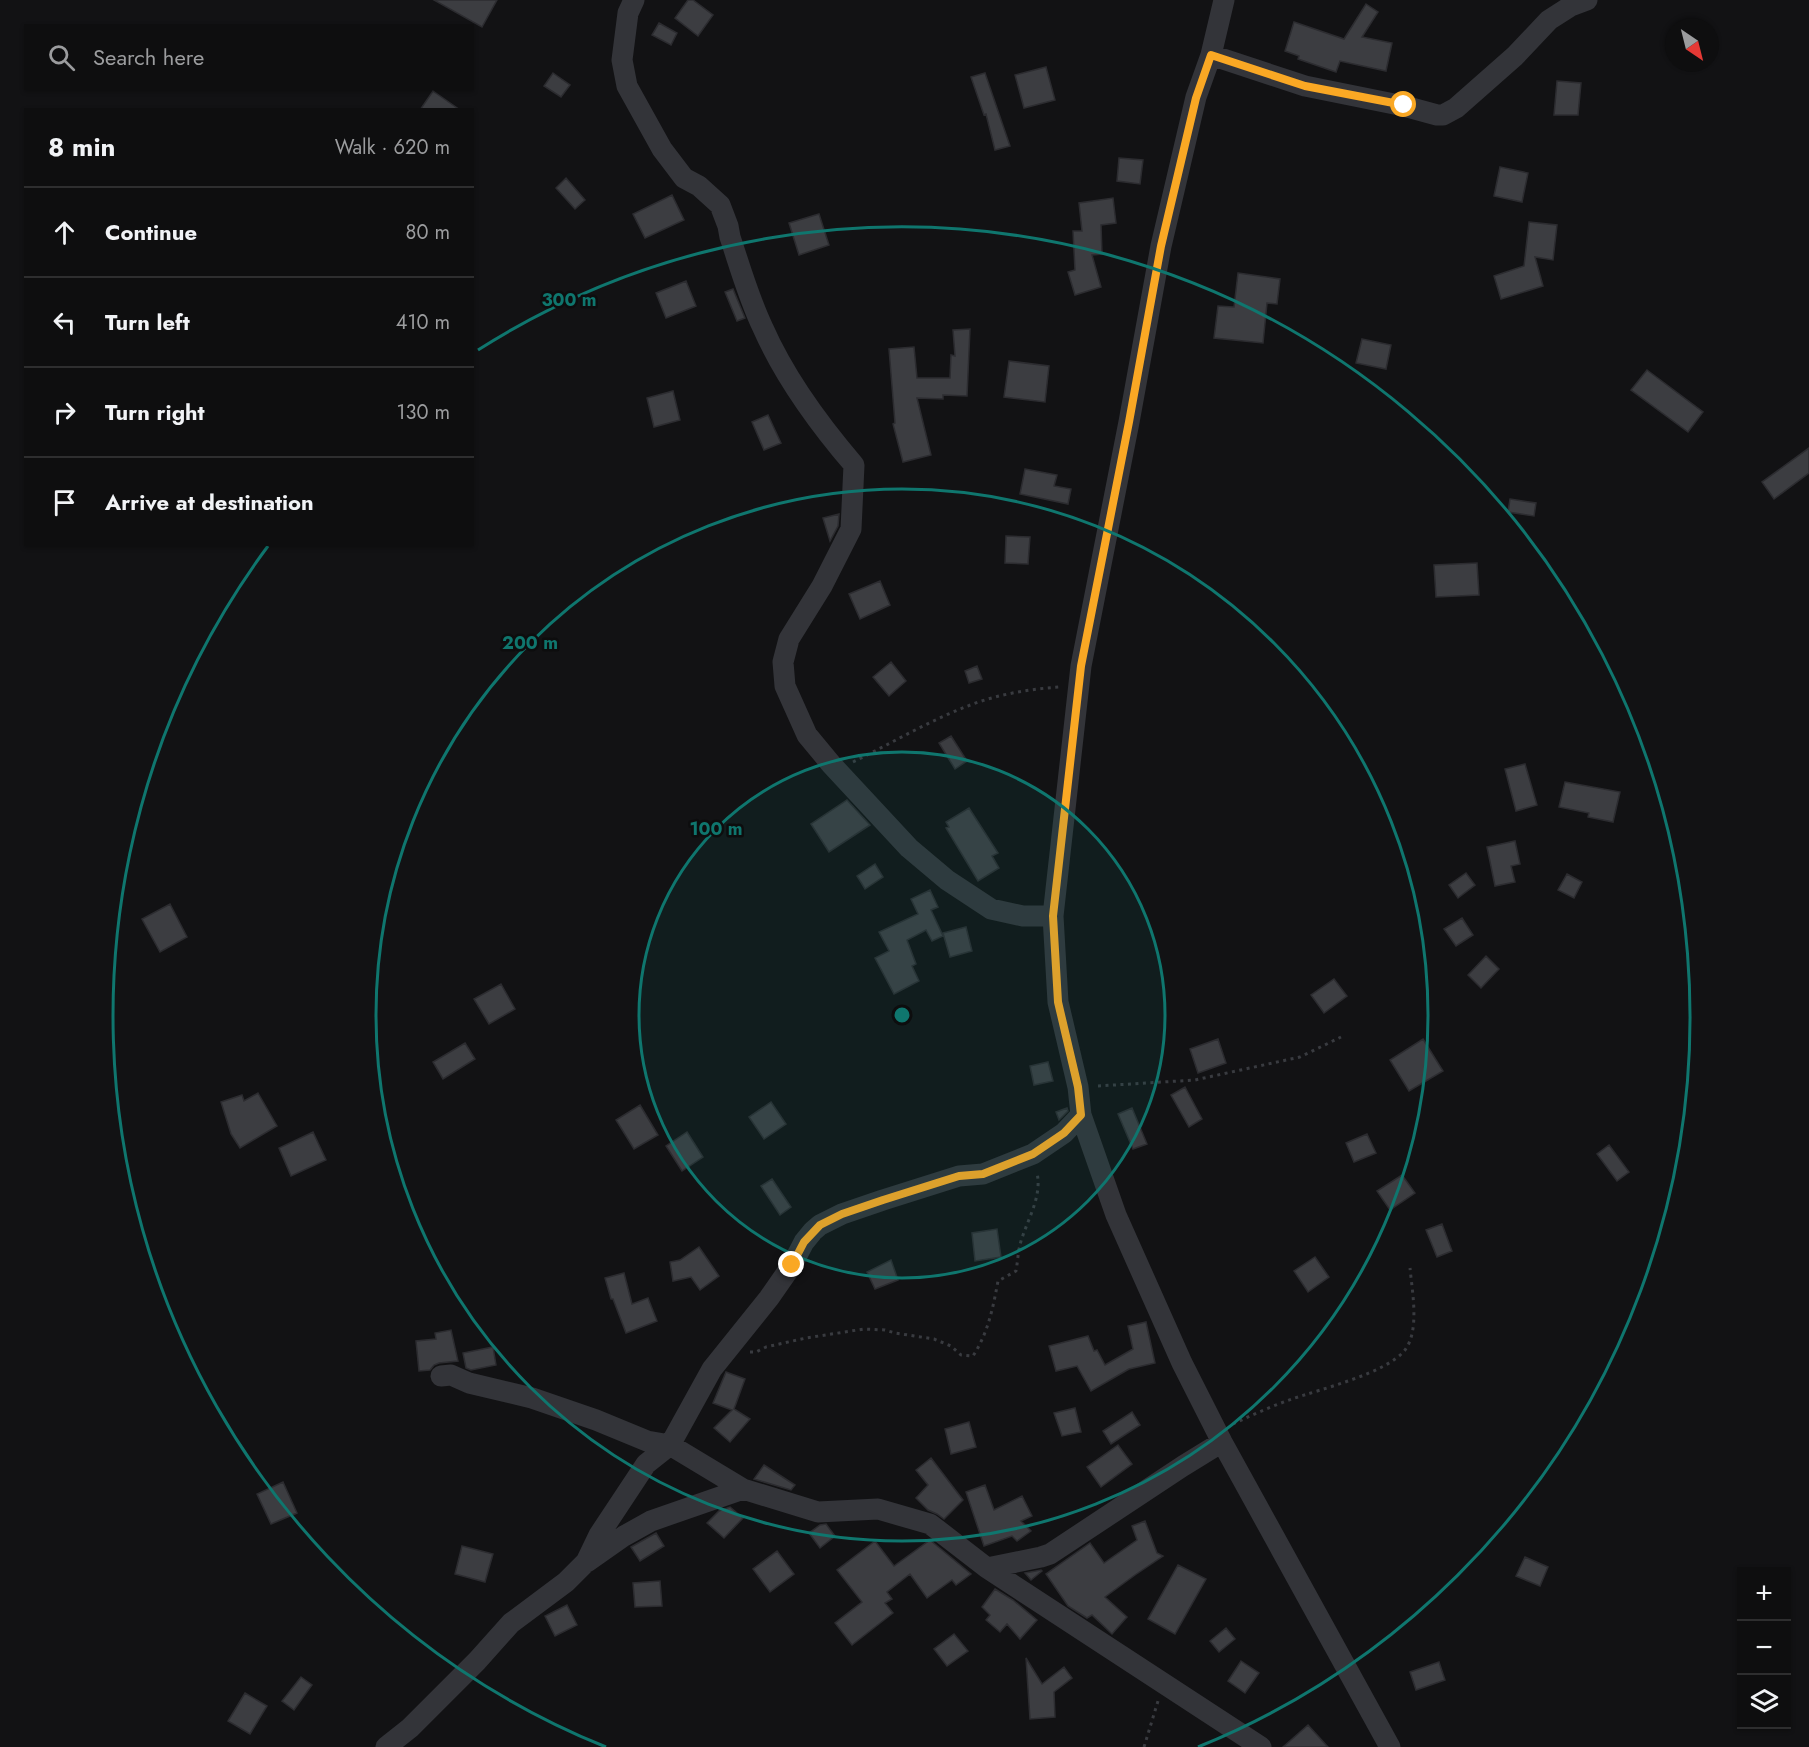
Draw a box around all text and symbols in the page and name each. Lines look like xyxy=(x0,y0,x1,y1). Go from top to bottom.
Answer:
north arrow xyxy=(1665,18,1719,72)
search box xyxy=(24,24,474,90)
icon: search xyxy=(45,41,78,74)
text: Search here xyxy=(93,41,204,73)
route start xyxy=(1390,91,1416,117)
text: 8 min xyxy=(48,128,116,166)
text: Walk · 620 m xyxy=(335,133,450,162)
icon: ahead xyxy=(48,216,81,249)
text: Continue xyxy=(105,216,197,248)
text: 80 m xyxy=(405,218,450,247)
text: 300 m xyxy=(541,287,597,313)
icon: left xyxy=(48,306,81,339)
text: Turn left xyxy=(105,306,190,338)
text: 410 m xyxy=(396,308,450,337)
icon: right xyxy=(48,396,81,429)
text: Turn right xyxy=(105,396,205,428)
text: 130 m xyxy=(396,398,450,427)
icon: arrive xyxy=(48,486,81,519)
text: Arrive at destination xyxy=(105,486,314,518)
text: 200 m xyxy=(502,630,558,656)
text: 100 m xyxy=(689,816,743,842)
centre of rings xyxy=(892,1005,912,1025)
route end xyxy=(778,1251,804,1277)
map controls xyxy=(1737,1567,1791,1729)
button: + xyxy=(1737,1567,1791,1621)
button: − xyxy=(1737,1621,1791,1675)
button: layers xyxy=(1737,1675,1791,1729)

